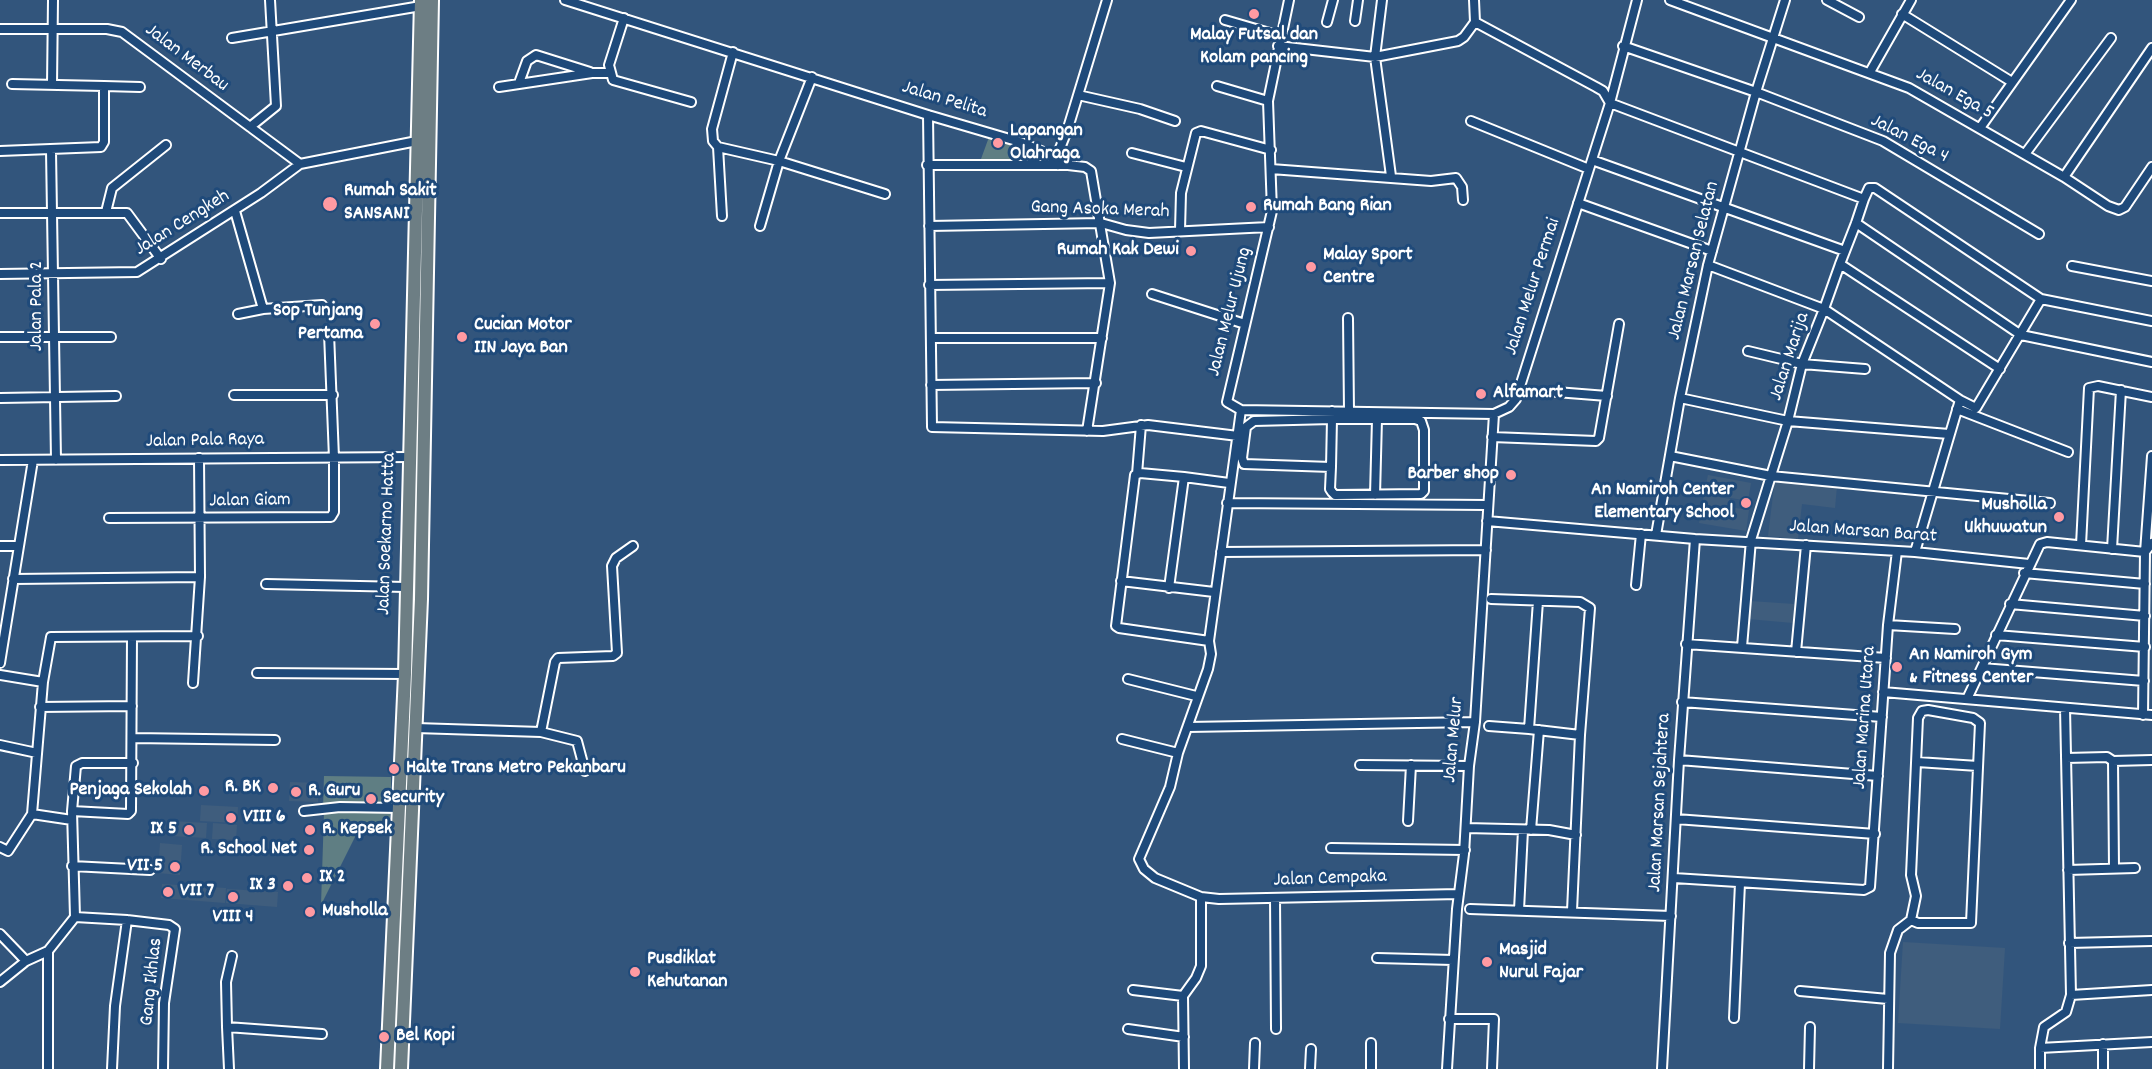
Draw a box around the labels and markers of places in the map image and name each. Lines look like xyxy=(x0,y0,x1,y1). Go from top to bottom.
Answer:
marker: Malay Futsal dan Kolam pancing xyxy=(1247,7,1261,21)
place label: Malay Futsal dan Kolam pancing xyxy=(1190,24,1318,71)
place label: Lapangan Olahraga xyxy=(1010,120,1083,167)
marker: Lapangan Olahraga xyxy=(991,136,1005,150)
place label: Rumah Sakit SANSANI xyxy=(344,180,437,227)
marker: Rumah Sakit SANSANI xyxy=(321,195,339,213)
place label: Rumah Bang Rian xyxy=(1263,195,1392,219)
marker: Rumah Bang Rian xyxy=(1244,200,1258,214)
place label: Rumah Kak Dewi xyxy=(1057,239,1179,263)
marker: Rumah Kak Dewi xyxy=(1184,244,1198,258)
place label: Malay Sport Centre xyxy=(1323,244,1413,291)
marker: Malay Sport Centre xyxy=(1304,260,1318,274)
place label: Sop Tunjang Pertama xyxy=(273,300,363,347)
place label: Cucian Motor IIN Jaya Ban xyxy=(474,314,572,361)
marker: Sop Tunjang Pertama xyxy=(368,317,382,331)
marker: Cucian Motor IIN Jaya Ban xyxy=(455,330,469,344)
place label: Alfamart xyxy=(1493,382,1563,406)
marker: Alfamart xyxy=(1474,387,1488,401)
place label: Barber shop xyxy=(1408,463,1499,487)
marker: Barber shop xyxy=(1504,468,1518,482)
place label: An Namiroh Center Elementary School xyxy=(1591,479,1734,526)
place label: Musholla Ukhuwatun xyxy=(1964,494,2047,541)
marker: An Namiroh Center Elementary School xyxy=(1739,496,1753,510)
marker: Musholla Ukhuwatun xyxy=(2052,510,2066,524)
place label: An Namiroh Gym & Fitness Center xyxy=(1909,644,2033,691)
marker: An Namiroh Gym & Fitness Center xyxy=(1890,660,1904,674)
place label: Halte Trans Metro Pekanbaru xyxy=(406,757,626,781)
marker: Halte Trans Metro Pekanbaru xyxy=(387,762,401,776)
place label: R. BK xyxy=(225,776,261,800)
place label: Penjaga Sekolah xyxy=(70,779,192,803)
place label: R. Guru xyxy=(308,780,360,804)
marker: R. BK xyxy=(266,781,280,795)
marker: Penjaga Sekolah xyxy=(197,784,211,798)
marker: R. Guru xyxy=(289,785,303,799)
place label: Security xyxy=(383,787,444,811)
marker: Security xyxy=(364,792,378,806)
place label: VIII 6 xyxy=(243,806,286,830)
marker: VIII 6 xyxy=(224,811,238,825)
place label: IX 5 xyxy=(150,818,177,842)
place label: R. Kepsek xyxy=(322,818,392,842)
marker: IX 5 xyxy=(182,823,196,837)
marker: R. Kepsek xyxy=(303,823,317,837)
place label: R. School Net xyxy=(200,838,297,862)
marker: R. School Net xyxy=(302,843,316,857)
place label: VII 5 xyxy=(127,855,163,879)
marker: VII 5 xyxy=(168,860,182,874)
place label: IX 2 xyxy=(319,866,346,890)
marker: IX 2 xyxy=(300,871,314,885)
place label: IX 3 xyxy=(249,874,276,898)
marker: IX 3 xyxy=(281,879,295,893)
place label: VII 7 xyxy=(180,880,214,904)
marker: VII 7 xyxy=(161,885,175,899)
marker: VIII 4 xyxy=(226,890,240,904)
place label: Musholla xyxy=(322,900,388,924)
marker: Musholla xyxy=(303,905,317,919)
place label: VIII 4 xyxy=(212,906,254,930)
place label: Masjid Nurul Fajar xyxy=(1499,939,1583,986)
place label: Pusdiklat Kehutanan xyxy=(647,948,727,995)
marker: Masjid Nurul Fajar xyxy=(1480,955,1494,969)
marker: Pusdiklat Kehutanan xyxy=(628,965,642,979)
place label: Bel Kopi xyxy=(396,1025,455,1049)
marker: Bel Kopi xyxy=(377,1030,391,1044)

